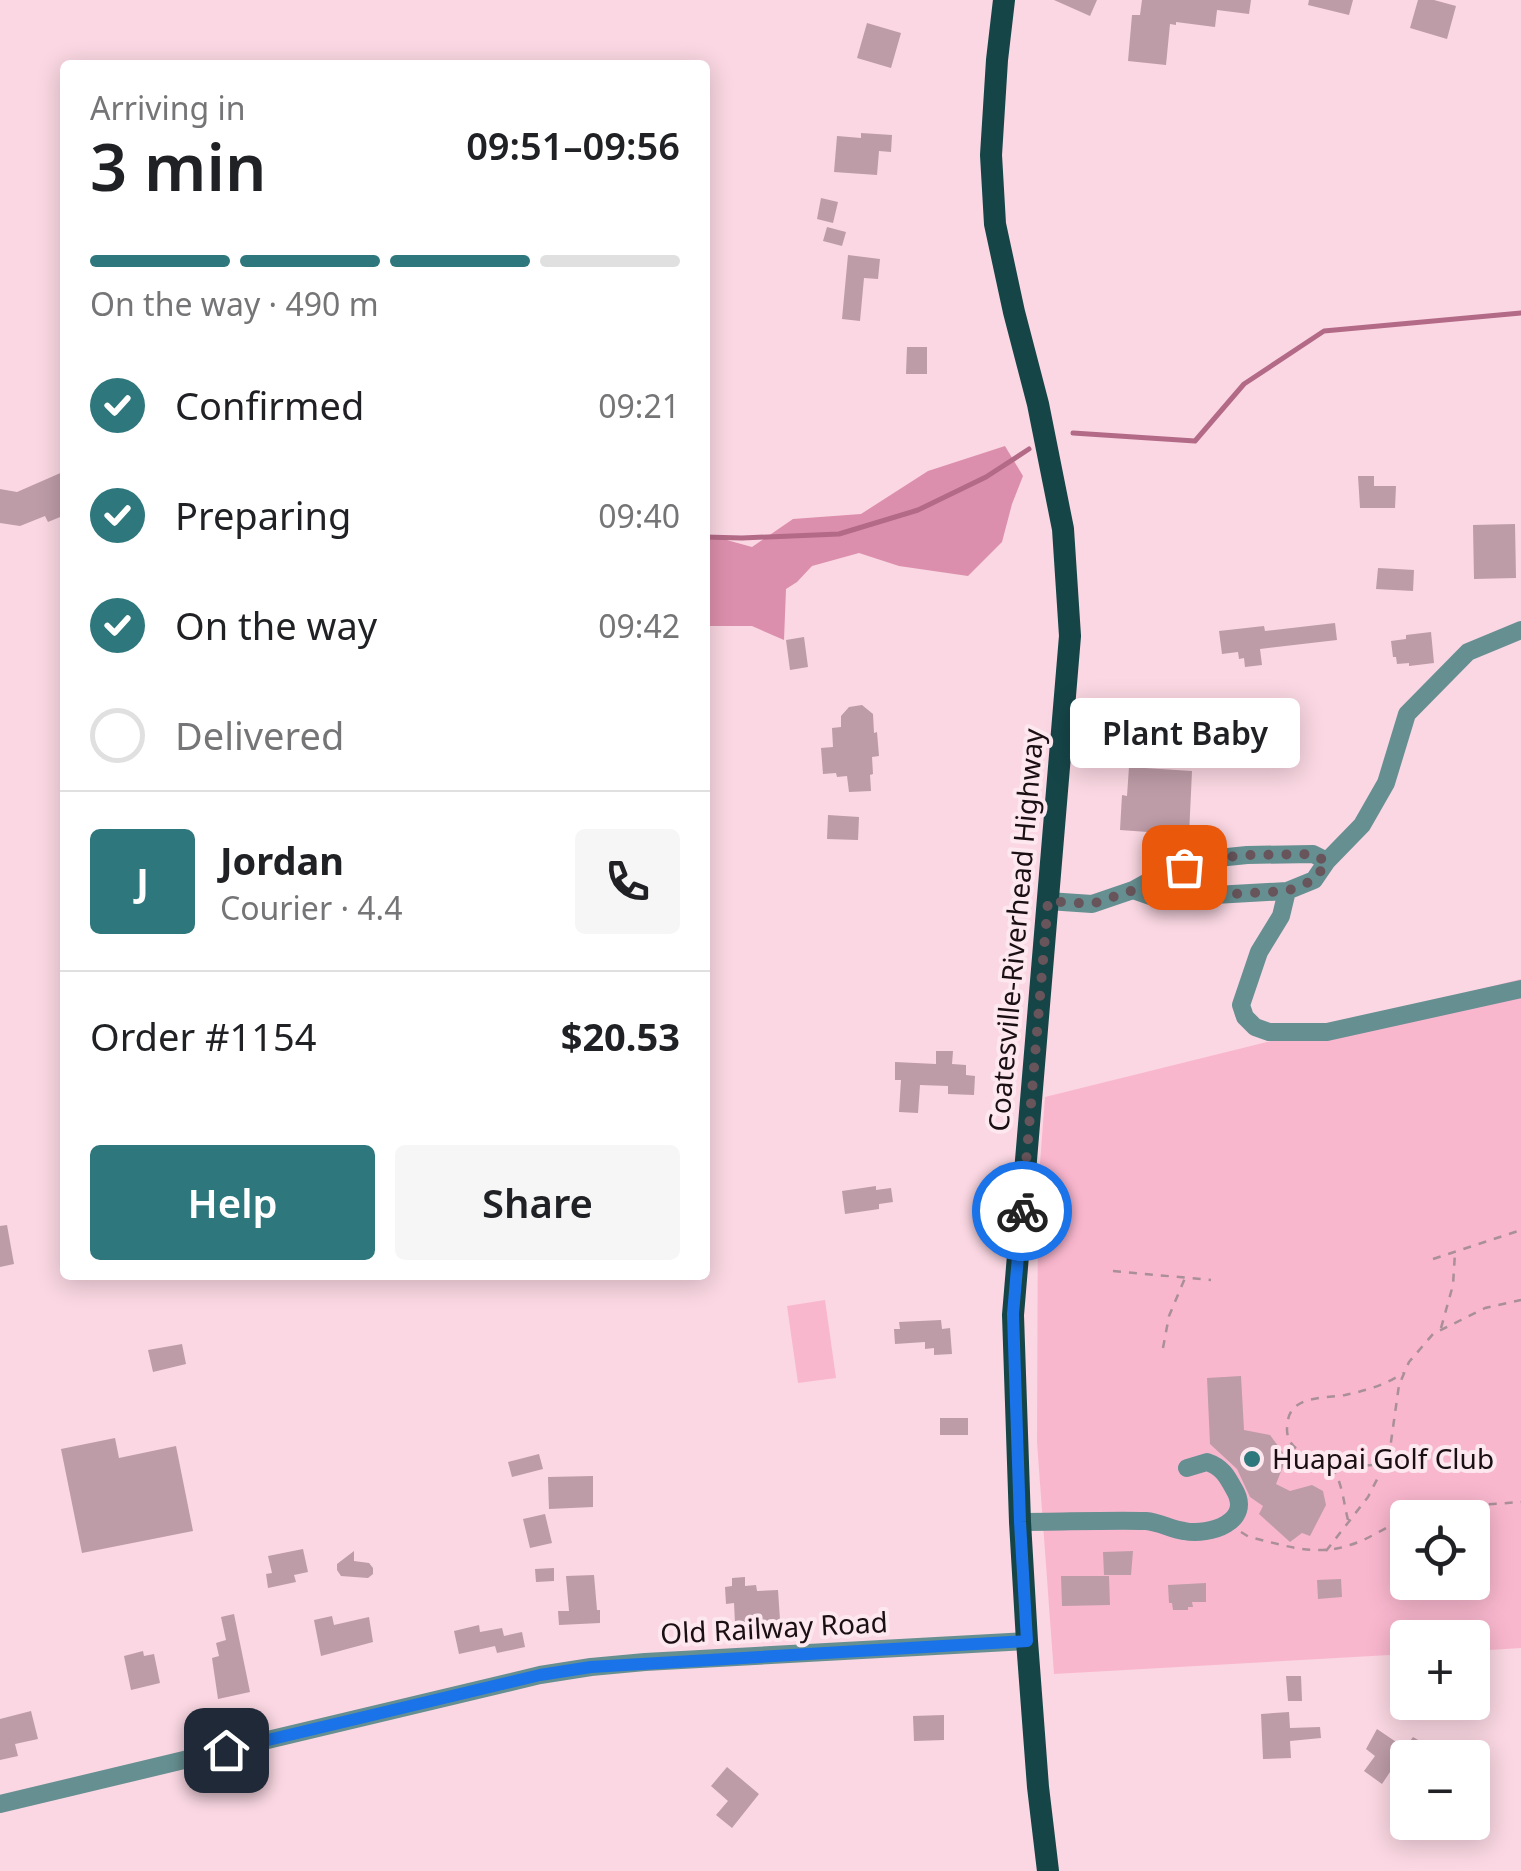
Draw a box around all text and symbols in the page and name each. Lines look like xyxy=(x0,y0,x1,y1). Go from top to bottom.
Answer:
text: Arriving in xyxy=(90,86,245,129)
text: 09:51–09:56 xyxy=(466,119,680,171)
text: 3 min xyxy=(90,122,266,210)
text: On the way · 490 m xyxy=(90,282,379,325)
icon: check xyxy=(90,378,145,433)
text: Confirmed xyxy=(175,379,364,431)
text: 09:21 xyxy=(598,384,680,427)
icon: check xyxy=(90,488,145,543)
text: Preparing xyxy=(175,489,351,541)
text: 09:40 xyxy=(598,494,680,537)
icon: check xyxy=(90,598,145,653)
text: On the way xyxy=(175,599,377,651)
text: 09:42 xyxy=(598,604,680,647)
callout: Plant Baby xyxy=(1069,697,1299,767)
text: Delivered xyxy=(175,709,344,761)
text: Plant Baby xyxy=(1102,711,1268,754)
street label: Coatesville-Riverhead Highway xyxy=(978,726,1052,1133)
pin xyxy=(1142,825,1227,910)
button: phone xyxy=(575,829,680,934)
text: Jordan xyxy=(220,834,344,886)
icon: bag xyxy=(1157,840,1212,895)
text: J xyxy=(136,855,149,907)
text: Courier · 4.4 xyxy=(220,886,403,929)
text: Order #1154 xyxy=(90,1010,316,1062)
text: $20.53 xyxy=(561,1010,680,1062)
button: Help xyxy=(90,1145,375,1260)
button: Share xyxy=(395,1145,680,1260)
courier xyxy=(972,1161,1072,1261)
icon: bike xyxy=(995,1184,1050,1239)
place label: Huapai Golf Club xyxy=(1272,1439,1494,1477)
marker: Huapai Golf Club xyxy=(1241,1448,1263,1470)
map controls xyxy=(1390,1500,1490,1840)
button: locate xyxy=(1390,1500,1490,1600)
street label: Old Railway Road xyxy=(659,1602,889,1652)
button: + xyxy=(1390,1620,1490,1720)
pin xyxy=(184,1708,269,1793)
icon: home xyxy=(199,1723,254,1778)
button: − xyxy=(1390,1740,1490,1840)

